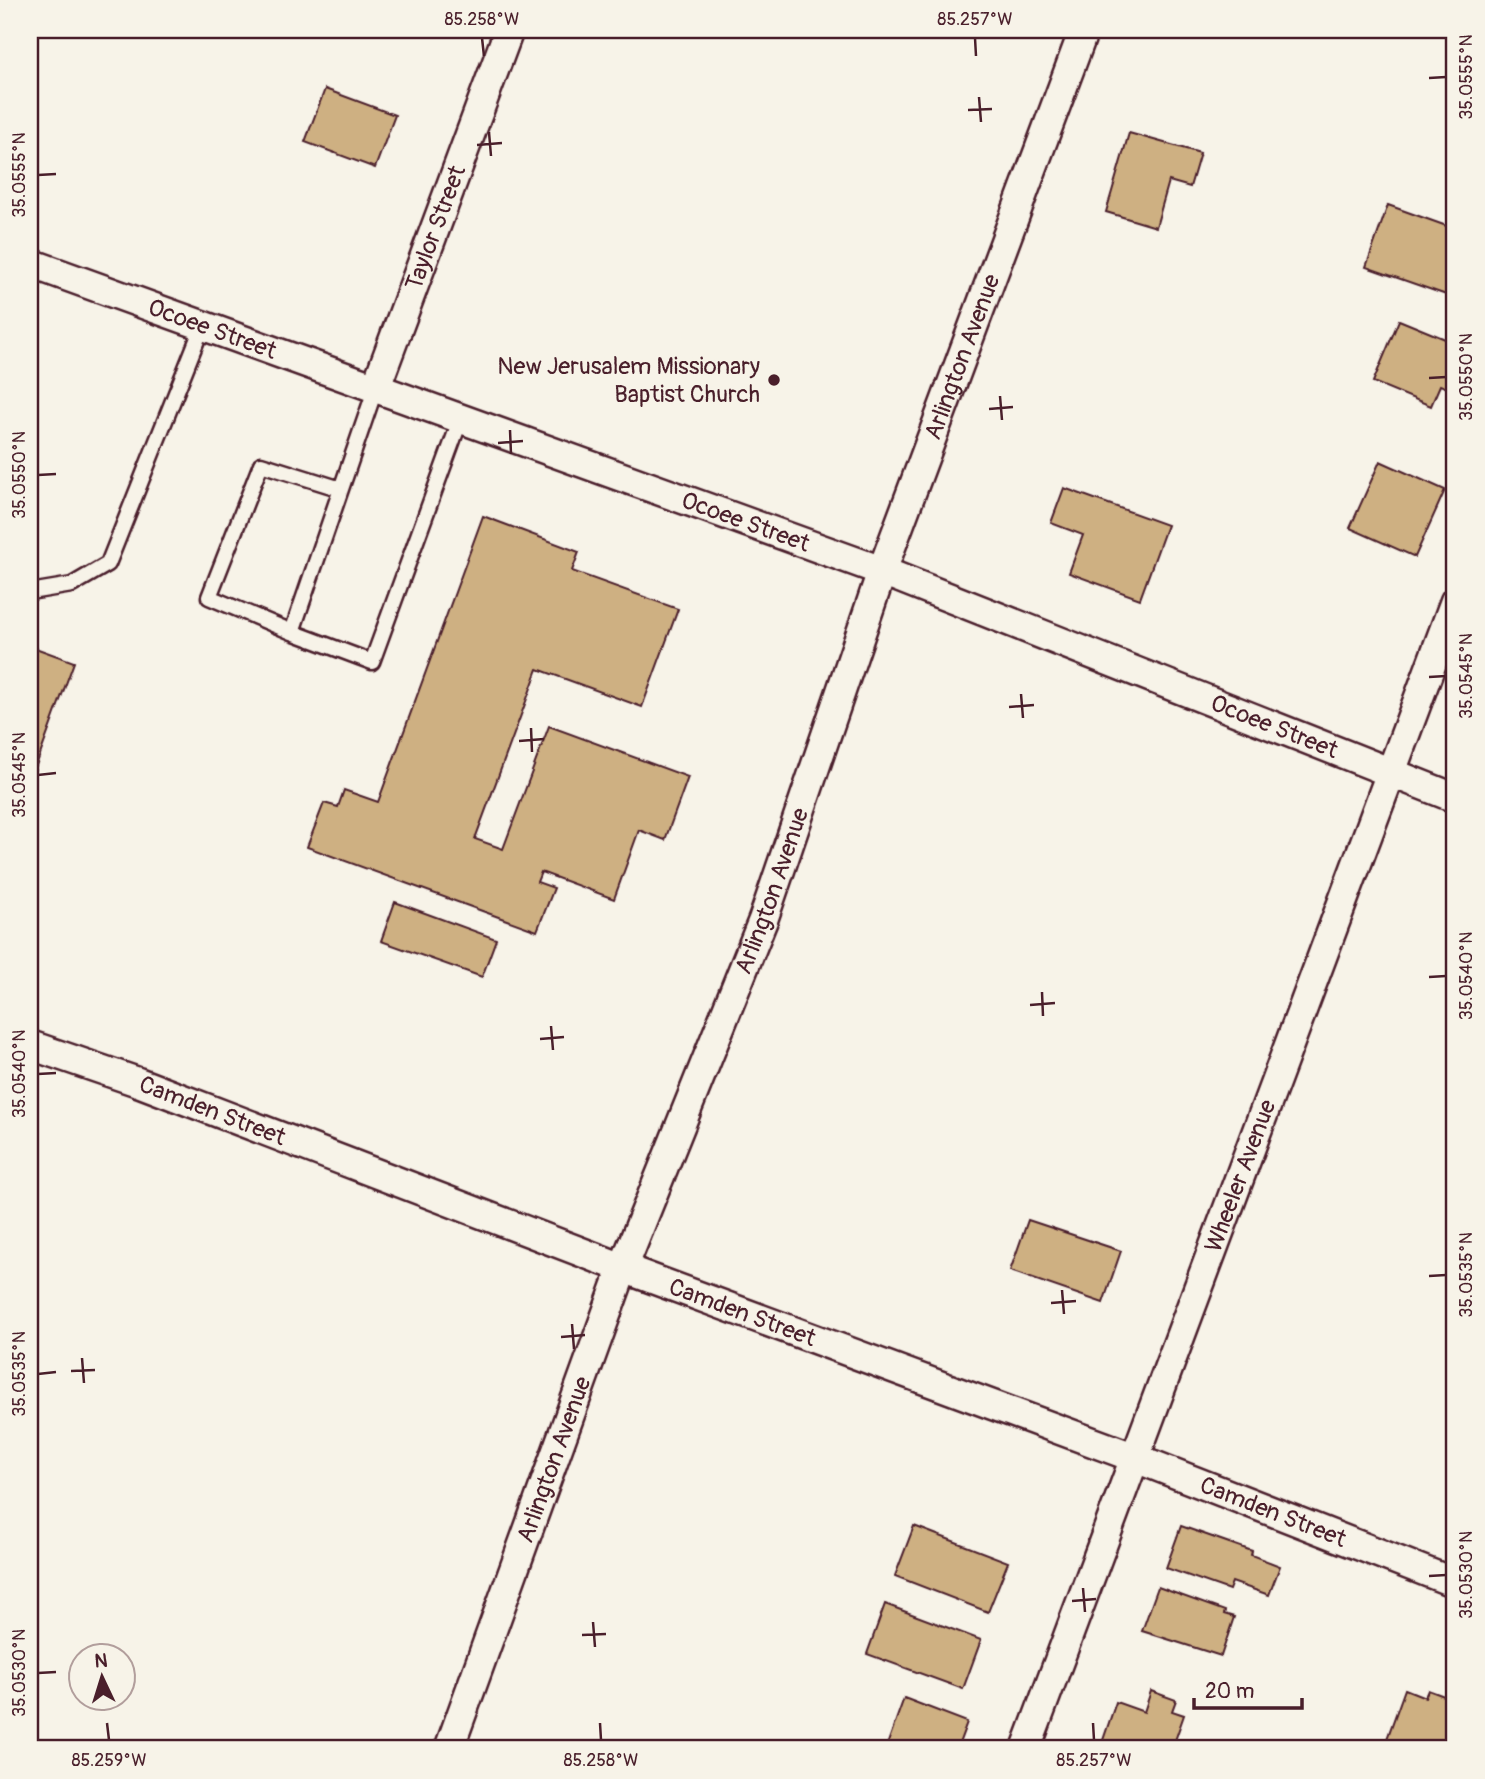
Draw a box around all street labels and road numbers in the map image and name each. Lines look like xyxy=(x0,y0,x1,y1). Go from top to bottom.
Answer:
street label: Taylor Street xyxy=(399,161,472,294)
street label: Arlington Avenue xyxy=(918,270,1007,444)
street label: Ocoee Street xyxy=(144,293,281,366)
street label: Ocoee Street xyxy=(677,486,814,559)
street label: Ocoee Street xyxy=(1206,689,1342,765)
street label: Arlington Avenue xyxy=(729,804,815,978)
street label: Camden Street xyxy=(135,1070,290,1152)
street label: Wheeler Avenue xyxy=(1199,1095,1282,1256)
street label: Camden Street xyxy=(665,1272,820,1353)
street label: Arlington Avenue xyxy=(511,1372,598,1547)
street label: Camden Street xyxy=(1196,1471,1351,1554)

